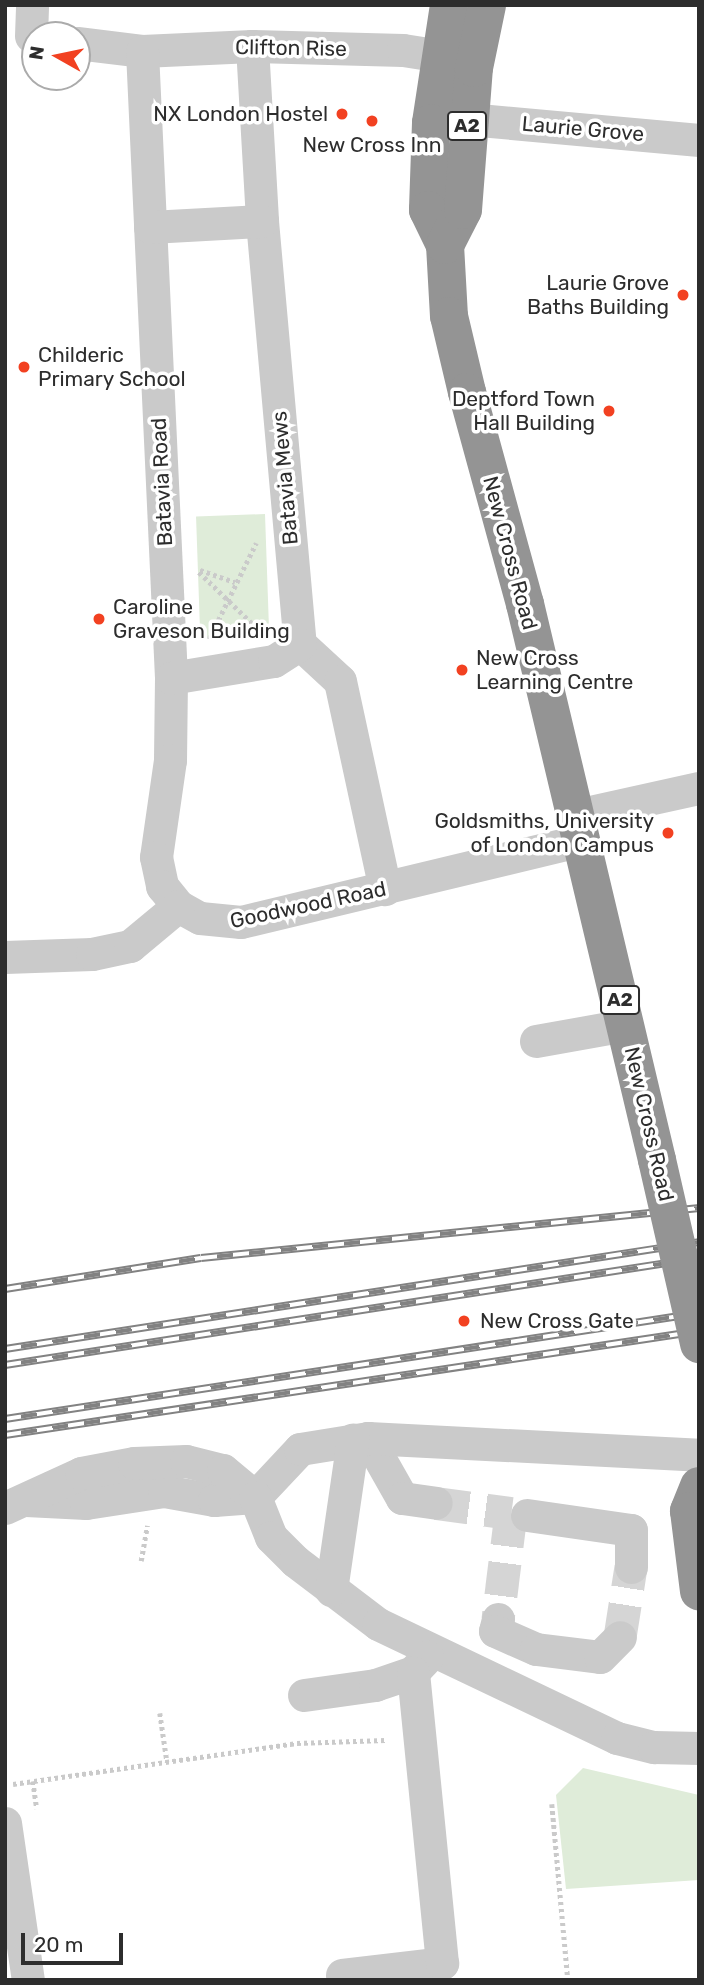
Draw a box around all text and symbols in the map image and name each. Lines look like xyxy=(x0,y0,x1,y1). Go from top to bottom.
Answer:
north arrow xyxy=(21,21,91,91)
street label: Clifton Rise xyxy=(235,34,347,62)
text: N xyxy=(24,44,49,62)
place label: NX London Hostel xyxy=(153,101,328,127)
marker: NX London Hostel xyxy=(334,106,350,122)
road number: A2 xyxy=(446,110,488,142)
street label: Laurie Grove xyxy=(521,111,645,147)
marker: New Cross Inn xyxy=(364,113,380,129)
place label: New Cross Inn xyxy=(302,132,442,158)
place label: Laurie Grove Baths Building xyxy=(527,270,669,320)
marker: Laurie Grove Baths Building xyxy=(675,287,691,303)
place label: Childeric Primary School xyxy=(38,342,186,392)
marker: Childeric Primary School xyxy=(16,359,32,375)
place label: Deptford Town Hall Building xyxy=(451,386,595,436)
marker: Deptford Town Hall Building xyxy=(601,403,617,419)
street label: Batavia Mews xyxy=(267,410,303,546)
street label: Batavia Road xyxy=(146,417,178,547)
street label: New Cross Road xyxy=(477,473,543,633)
place label: Caroline Graveson Building xyxy=(113,594,290,644)
marker: Caroline Graveson Building xyxy=(91,611,107,627)
place label: New Cross Learning Centre xyxy=(476,645,633,695)
marker: New Cross Learning Centre xyxy=(454,662,470,678)
place label: Goldsmiths, University of London Campus xyxy=(434,808,654,858)
marker: Goldsmiths, University of London Campus xyxy=(660,825,676,841)
street label: Goodwood Road xyxy=(228,876,388,934)
road number: A2 xyxy=(599,984,641,1016)
street label: New Cross Road xyxy=(619,1044,679,1204)
place label: New Cross Gate xyxy=(480,1308,634,1334)
marker: New Cross Gate xyxy=(454,1311,474,1331)
scale bar xyxy=(24,1918,126,1962)
text: 20 m xyxy=(34,1932,83,1957)

